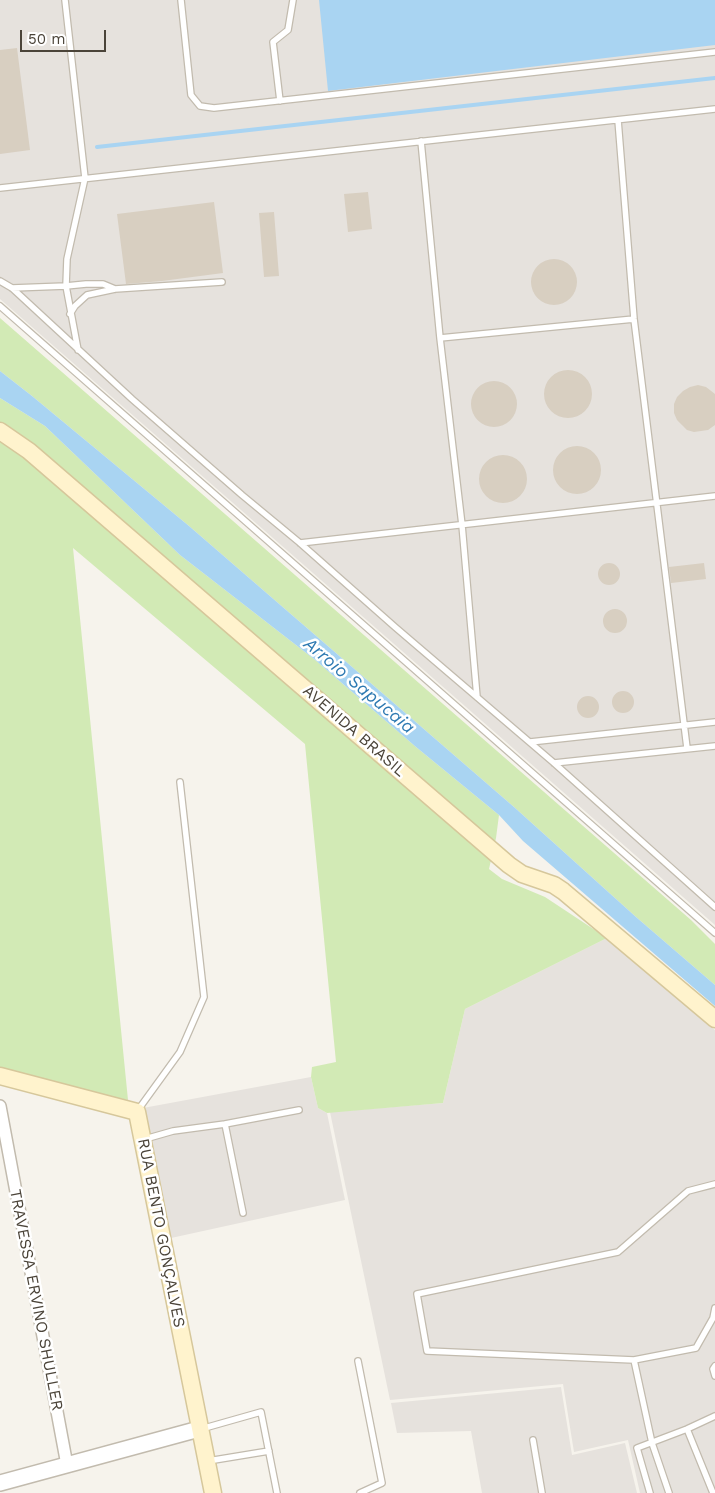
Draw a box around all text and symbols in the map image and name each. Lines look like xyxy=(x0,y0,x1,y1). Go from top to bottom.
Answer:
scale bar xyxy=(22,20,109,52)
text: 50 m xyxy=(28,30,65,48)
water label: Arroio Sapucaia xyxy=(299,633,419,739)
street label: AVENIDA BRASIL xyxy=(299,681,409,781)
street label: RUA BENTO GONÇALVES xyxy=(133,1137,189,1329)
street label: TRAVESSA ERVINO SHULLER xyxy=(5,1188,67,1412)

